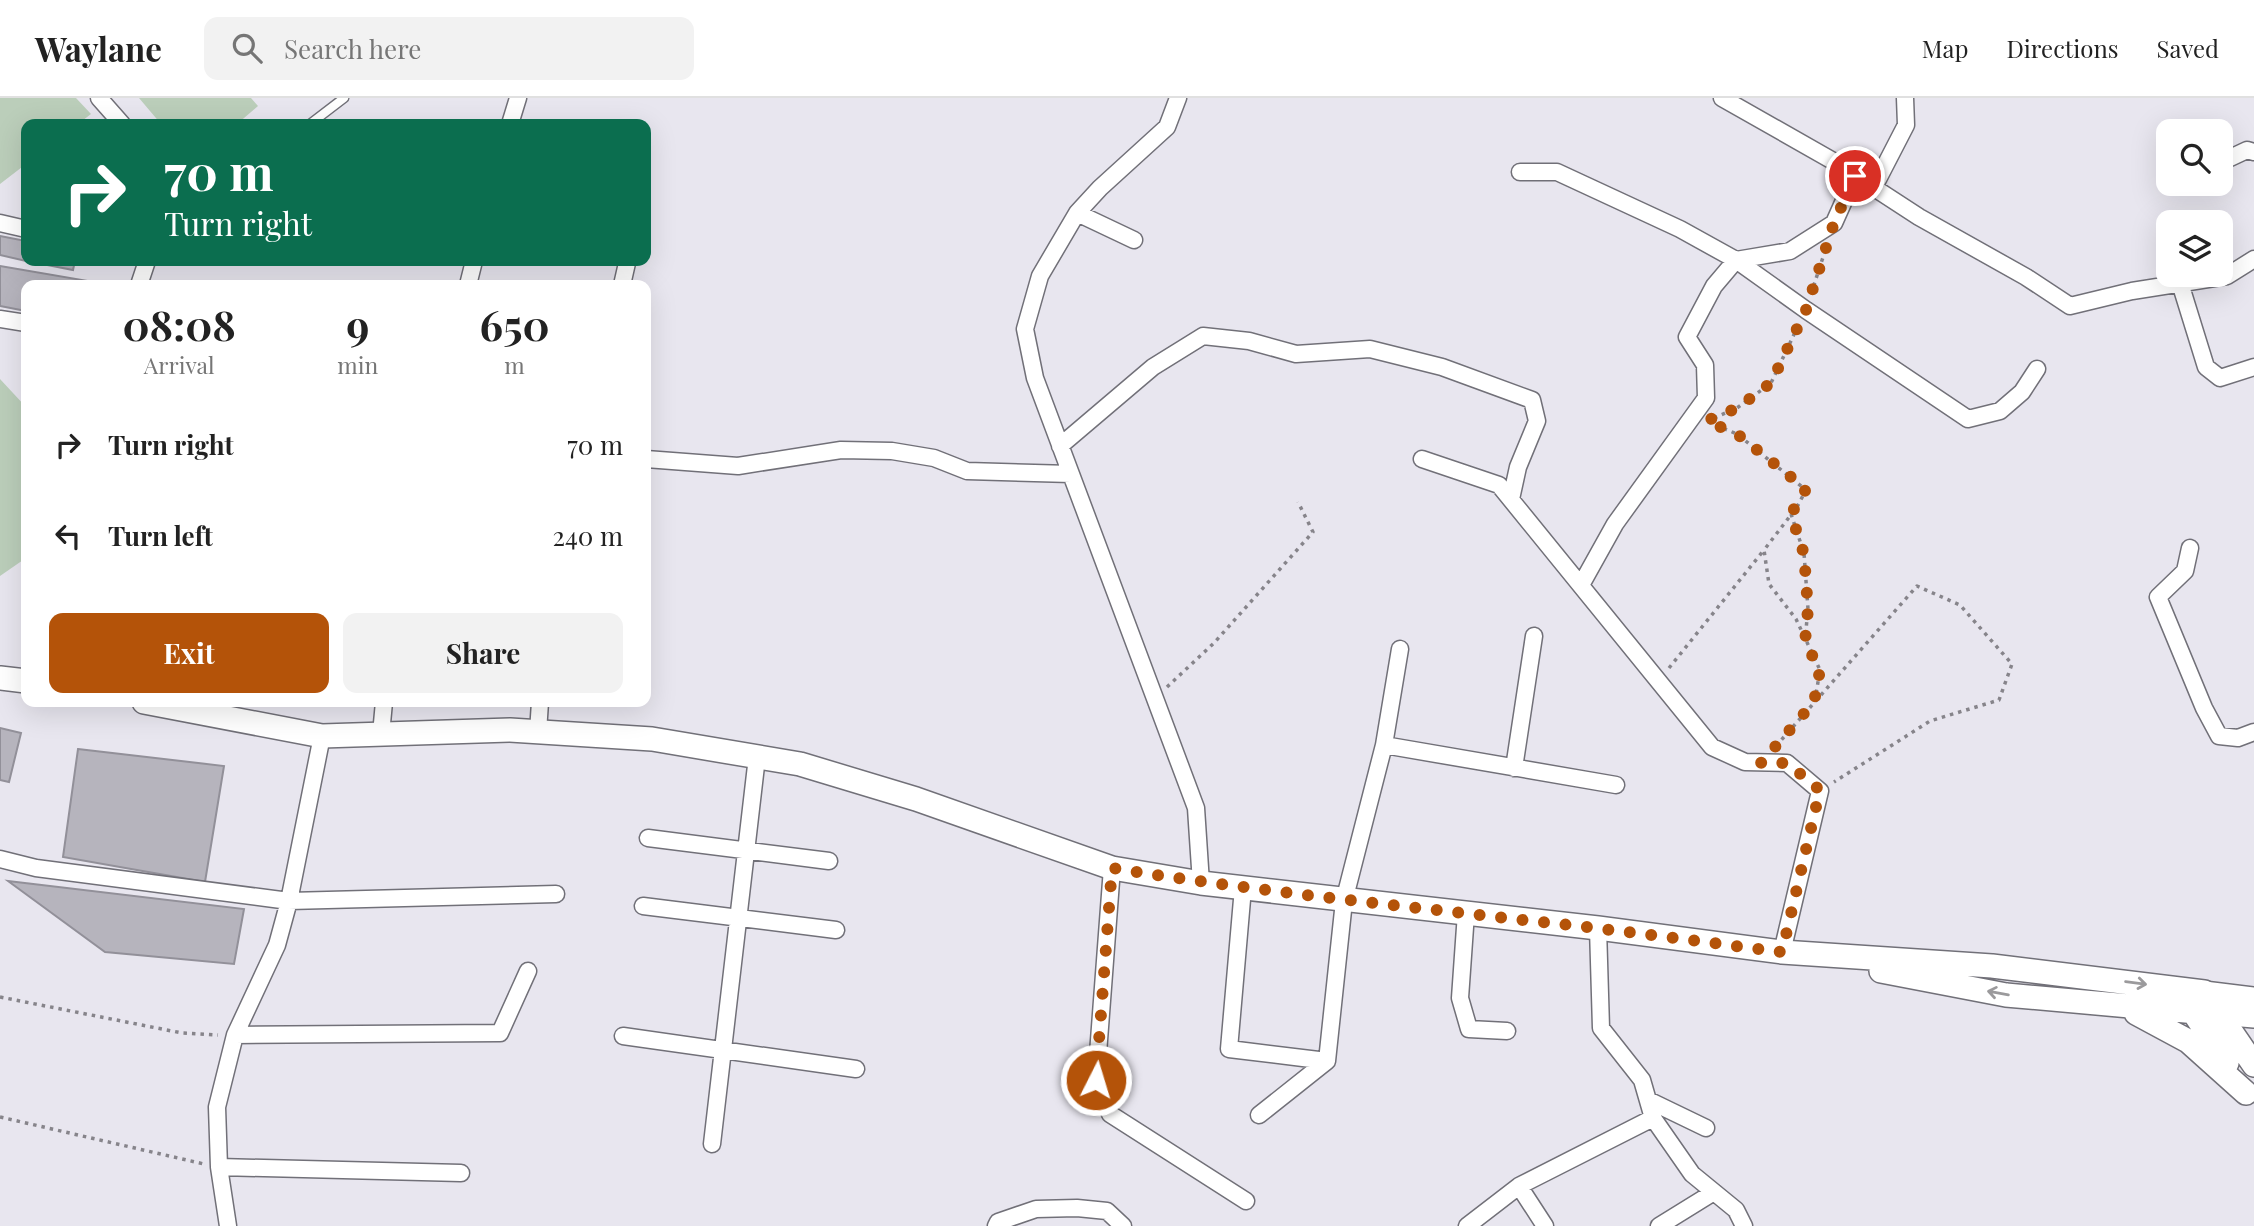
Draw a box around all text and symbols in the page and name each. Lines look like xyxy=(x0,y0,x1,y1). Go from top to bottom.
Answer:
search box xyxy=(204,17,694,80)
text: Waylane xyxy=(35,26,162,70)
icon: search xyxy=(228,29,266,67)
text: Search here xyxy=(284,31,421,66)
text: Map xyxy=(1922,32,1968,64)
text: Directions xyxy=(2006,32,2119,64)
text: Saved xyxy=(2157,32,2219,64)
map controls xyxy=(2156,119,2233,287)
button: search xyxy=(2156,119,2233,196)
text: 70 m xyxy=(164,138,274,203)
pin xyxy=(1825,146,1885,206)
icon: right xyxy=(49,147,140,238)
icon: arrive xyxy=(1836,157,1874,195)
text: Turn right xyxy=(164,201,312,244)
button: layers xyxy=(2156,210,2233,287)
text: 08:08 xyxy=(122,296,236,352)
text: 9 xyxy=(346,296,369,352)
text: 650 xyxy=(480,296,550,352)
text: Arrival xyxy=(144,349,215,380)
text: min xyxy=(337,349,378,380)
text: m xyxy=(504,349,525,380)
icon: right xyxy=(49,426,87,464)
text: Turn right xyxy=(108,427,234,462)
text: 70 m xyxy=(567,427,623,462)
icon: left xyxy=(49,517,87,555)
text: Turn left xyxy=(108,518,213,553)
text: 240 m xyxy=(553,518,623,553)
button: Exit xyxy=(49,613,329,693)
button: Share xyxy=(343,613,623,693)
one-way arrow xyxy=(2125,977,2147,990)
one-way arrow xyxy=(1987,986,2010,1000)
position arrow xyxy=(1059,1043,1133,1117)

